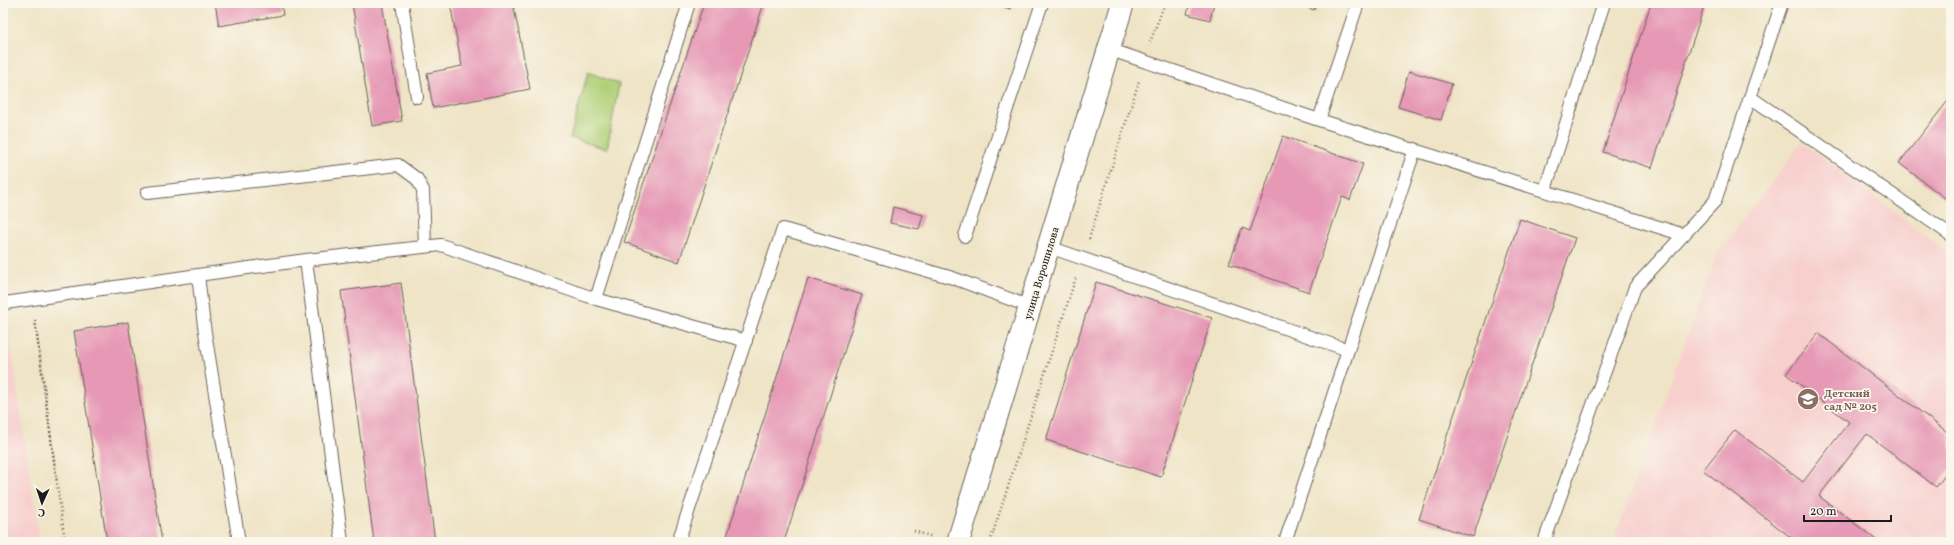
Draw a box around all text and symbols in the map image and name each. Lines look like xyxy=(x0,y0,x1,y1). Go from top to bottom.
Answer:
street label: улица Ворошилова xyxy=(1021,225,1064,322)
school or university icon: Детский сад № 205 xyxy=(1795,386,1821,412)
place label: Детский сад № 205 xyxy=(1824,387,1877,415)
north arrow xyxy=(22,483,62,523)
scale bar xyxy=(1804,497,1891,523)
text: С xyxy=(38,504,45,519)
text: 20 m xyxy=(1810,504,1837,520)

